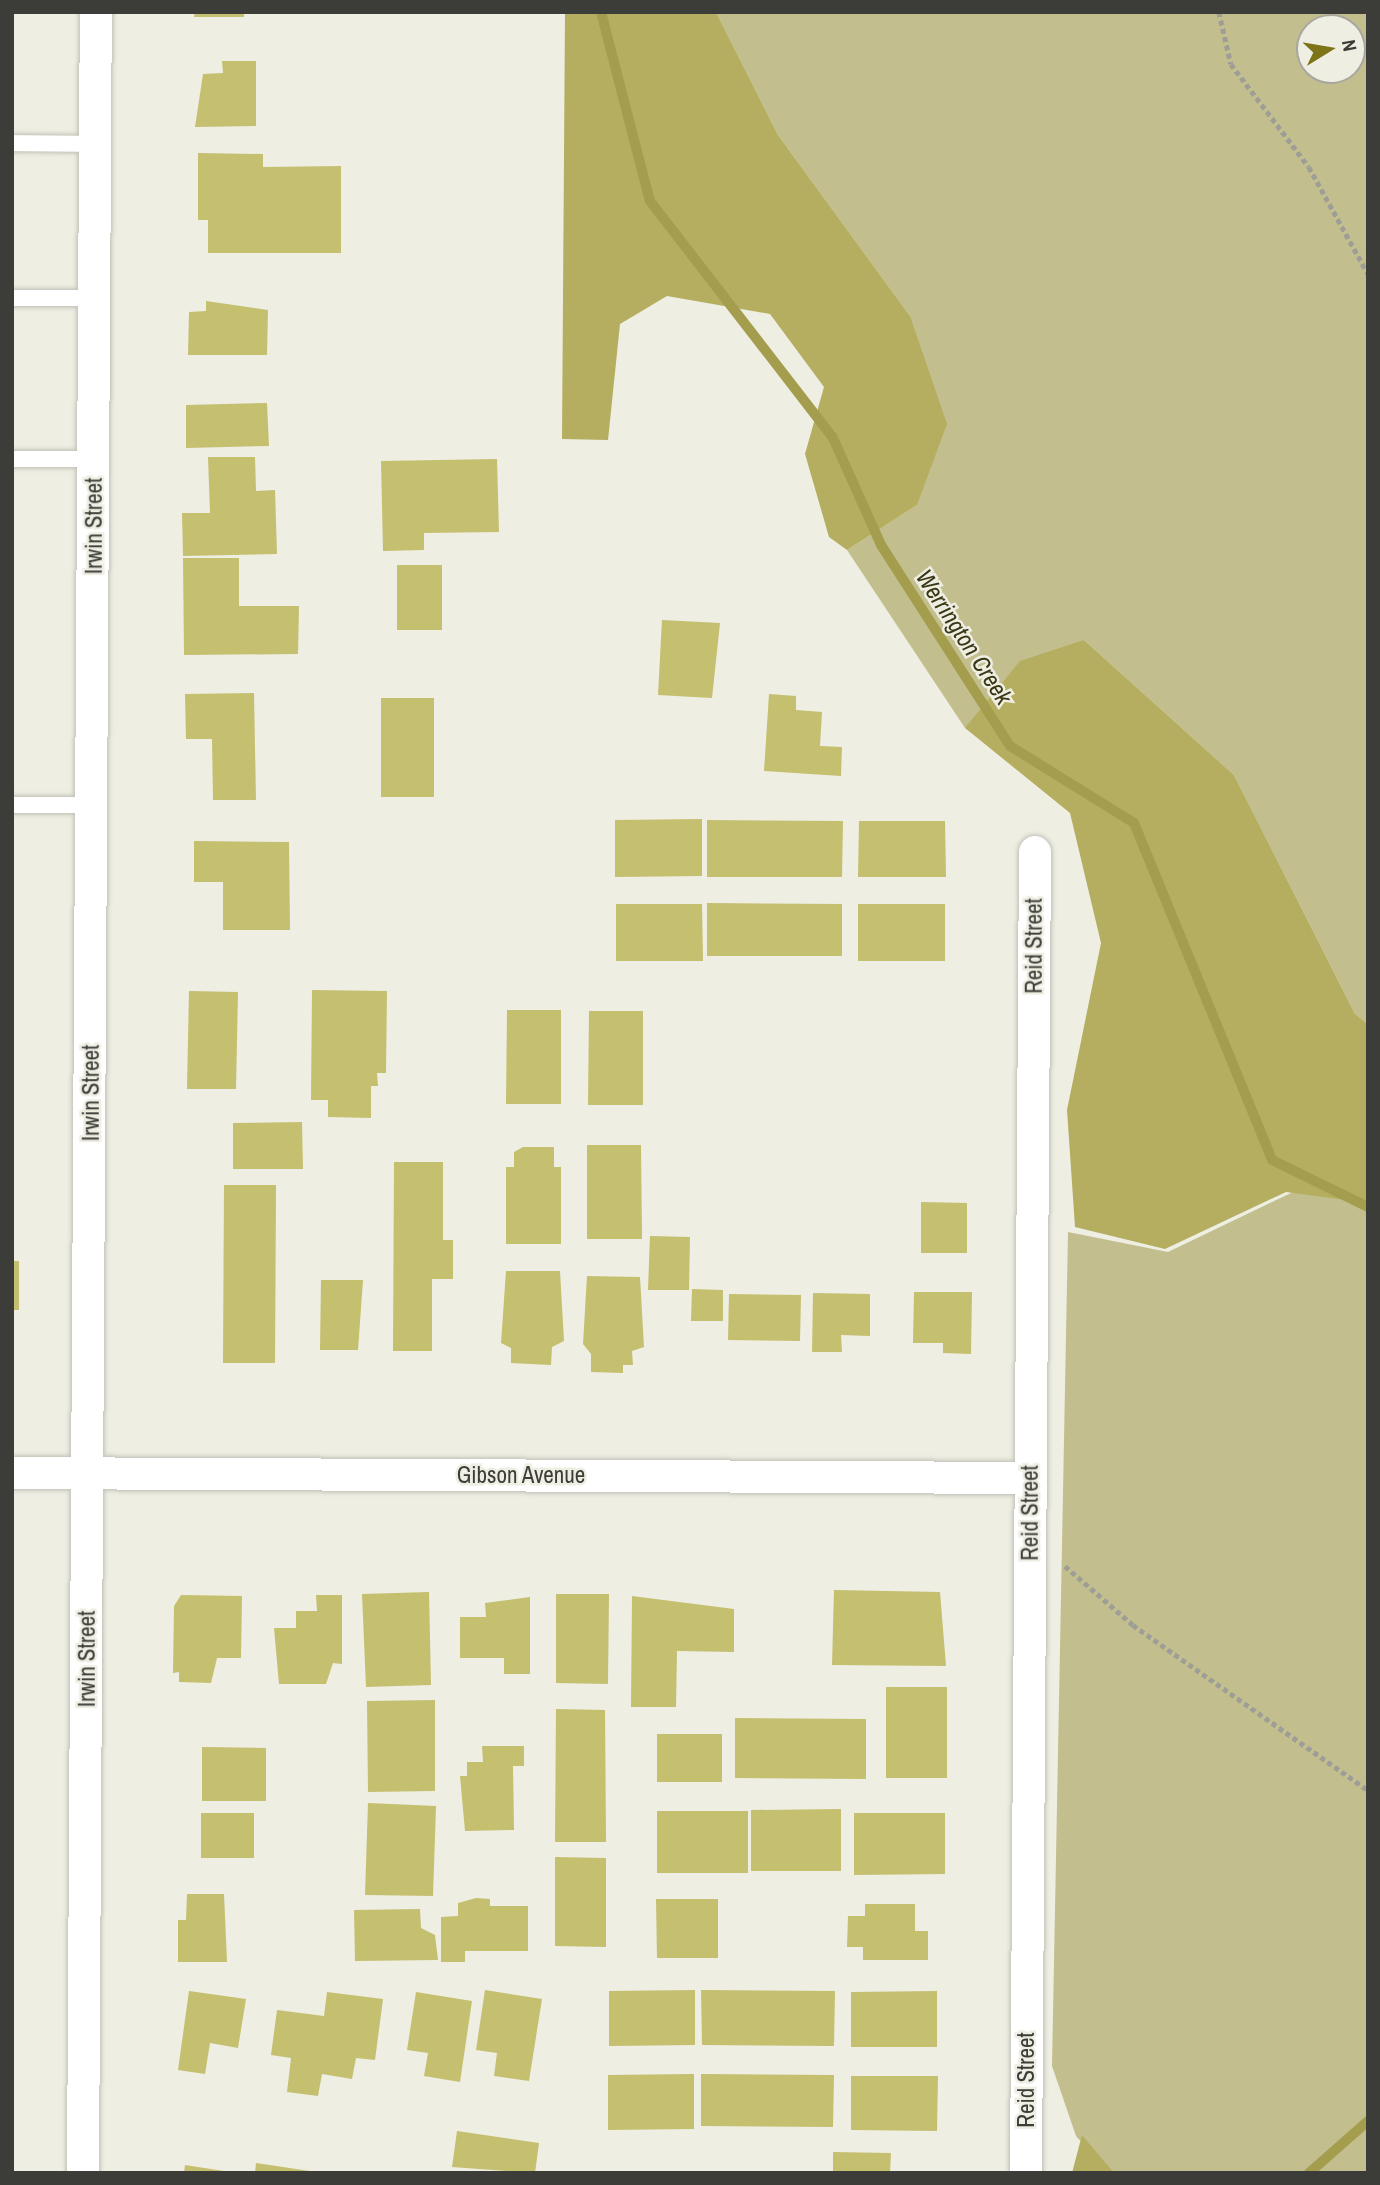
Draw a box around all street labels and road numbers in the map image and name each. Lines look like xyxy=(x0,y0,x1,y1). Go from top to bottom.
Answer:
street label: Irwin Street xyxy=(80,478,108,574)
street label: Reid Street xyxy=(1020,898,1048,994)
street label: Irwin Street xyxy=(77,1045,105,1141)
street label: Gibson Avenue xyxy=(456,1461,586,1489)
street label: Reid Street xyxy=(1016,1465,1044,1561)
street label: Irwin Street xyxy=(73,1611,101,1707)
street label: Reid Street xyxy=(1012,2032,1040,2128)

